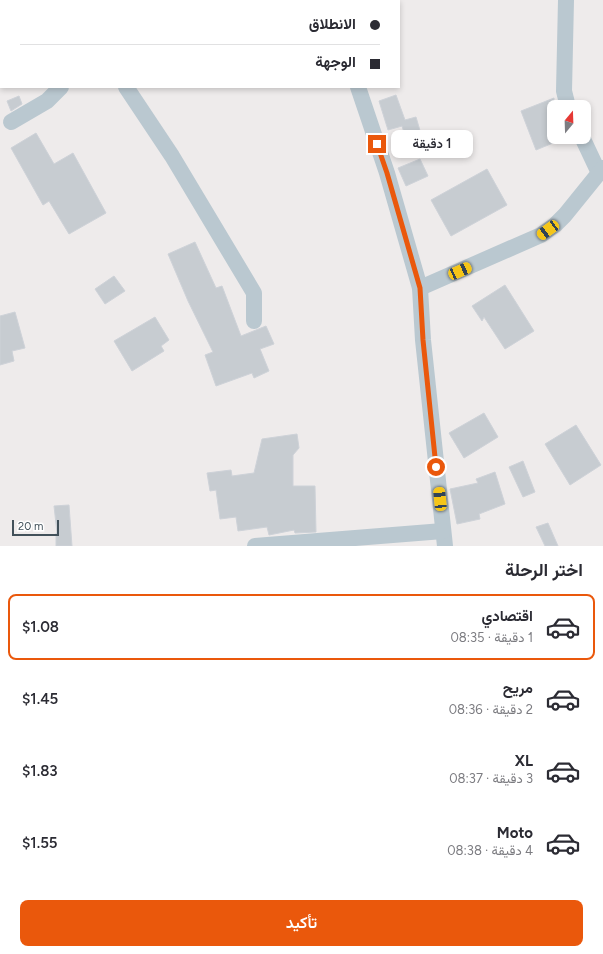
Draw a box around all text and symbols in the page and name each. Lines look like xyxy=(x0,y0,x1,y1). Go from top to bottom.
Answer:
text: الانطلاق xyxy=(309,15,356,33)
text: الوجهة xyxy=(315,53,356,71)
north arrow xyxy=(547,100,591,144)
map controls xyxy=(547,100,591,144)
callout: 1 دقيقة xyxy=(391,130,473,158)
route end xyxy=(368,135,386,153)
text: 1 دقيقة xyxy=(412,136,452,151)
car xyxy=(535,218,561,242)
car xyxy=(447,261,473,281)
route start xyxy=(427,458,445,476)
car xyxy=(433,486,447,512)
scale bar xyxy=(12,518,59,537)
text: 20 m xyxy=(18,520,43,533)
text: اختر الرحلة xyxy=(505,559,583,581)
text: اقتصادي xyxy=(481,607,533,625)
icon: car xyxy=(545,609,581,645)
text: $1.08 xyxy=(22,618,59,636)
text: 1 دقيقة · 08:35 xyxy=(450,630,533,645)
text: مريح xyxy=(503,679,533,697)
icon: car xyxy=(545,681,581,717)
text: $1.45 xyxy=(22,690,58,708)
text: 2 دقيقة · 08:36 xyxy=(449,702,533,717)
text: XL xyxy=(515,752,533,770)
icon: car xyxy=(545,753,581,789)
text: $1.83 xyxy=(22,762,58,780)
text: 3 دقيقة · 08:37 xyxy=(449,771,533,786)
text: Moto xyxy=(497,824,533,842)
icon: car xyxy=(545,825,581,861)
text: $1.55 xyxy=(22,834,57,852)
text: 4 دقيقة · 08:38 xyxy=(447,843,533,858)
button: تأكيد xyxy=(20,900,583,946)

